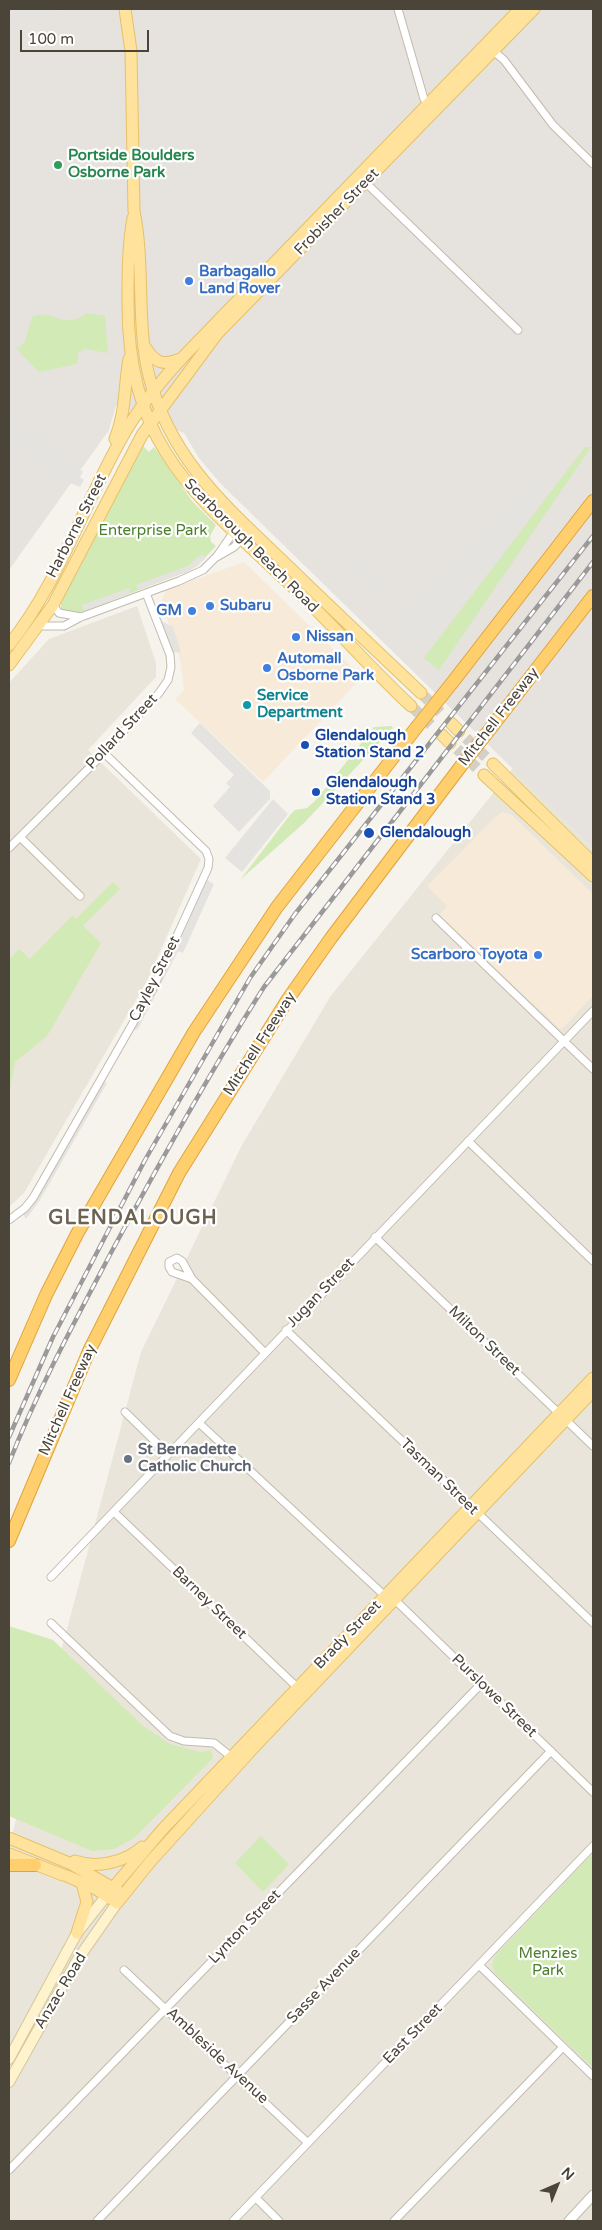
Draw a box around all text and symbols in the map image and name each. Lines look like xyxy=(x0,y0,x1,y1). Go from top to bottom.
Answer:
scale bar xyxy=(22,20,151,52)
text: 100 m xyxy=(28,30,74,48)
place label: Portside Boulders Osborne Park xyxy=(68,147,194,182)
marker: Portside Boulders Osborne Park xyxy=(52,159,64,171)
street label: Frobisher Street xyxy=(291,165,383,259)
place label: Barbagallo Land Rover xyxy=(199,263,280,298)
marker: Barbagallo Land Rover xyxy=(183,275,195,287)
street label: Harborne Street xyxy=(43,471,111,581)
street label: Scarborough Beach Road xyxy=(180,475,322,617)
park label: Enterprise Park xyxy=(99,522,207,540)
place label: Subaru xyxy=(220,597,271,615)
marker: Subaru xyxy=(204,600,216,612)
place label: GM xyxy=(156,602,182,620)
marker: GM xyxy=(186,605,198,617)
place label: Nissan xyxy=(306,628,354,646)
marker: Nissan xyxy=(290,631,302,643)
place label: Automall Osborne Park xyxy=(277,650,374,685)
marker: Automall Osborne Park xyxy=(261,662,273,674)
street label: Mitchell Freeway xyxy=(455,664,543,770)
place label: Service Department xyxy=(257,687,343,722)
street label: Pollard Street xyxy=(82,691,162,773)
marker: Service Department xyxy=(241,699,253,711)
place label: Glendalough Station Stand 2 xyxy=(315,727,424,762)
marker: Glendalough Station Stand 2 xyxy=(299,739,311,751)
place label: Glendalough Station Stand 3 xyxy=(326,774,435,809)
marker: Glendalough Station Stand 3 xyxy=(310,786,322,798)
place label: Glendalough xyxy=(380,824,471,842)
marker: Glendalough xyxy=(362,826,376,840)
street label: Cayley Street xyxy=(126,933,184,1025)
place label: Scarboro Toyota xyxy=(411,946,528,964)
marker: Scarboro Toyota xyxy=(532,949,544,961)
street label: Mitchell Freeway xyxy=(220,989,300,1099)
district label: GLENDALOUGH xyxy=(47,1207,219,1231)
street label: Jugan Street xyxy=(283,1254,359,1332)
street label: Milton Street xyxy=(444,1302,524,1380)
street label: Mitchell Freeway xyxy=(35,1342,101,1458)
street label: Tasman Street xyxy=(396,1435,482,1519)
place label: St Bernadette Catholic Church xyxy=(138,1441,251,1476)
marker: St Bernadette Catholic Church xyxy=(122,1453,134,1465)
street label: Barney Street xyxy=(168,1563,250,1643)
street label: Brady Street xyxy=(311,1597,385,1673)
street label: Purslowe Street xyxy=(448,1651,540,1741)
street label: Lynton Street xyxy=(205,1886,285,1968)
street label: Sasse Avenue xyxy=(283,1944,365,2028)
park label: Menzies Park xyxy=(519,1945,577,1980)
street label: Anzac Road xyxy=(31,1950,91,2032)
street label: East Street xyxy=(380,2000,446,2068)
street label: Ambleside Avenue xyxy=(162,2004,272,2108)
north arrow xyxy=(532,2160,582,2210)
text: N xyxy=(558,2164,578,2184)

